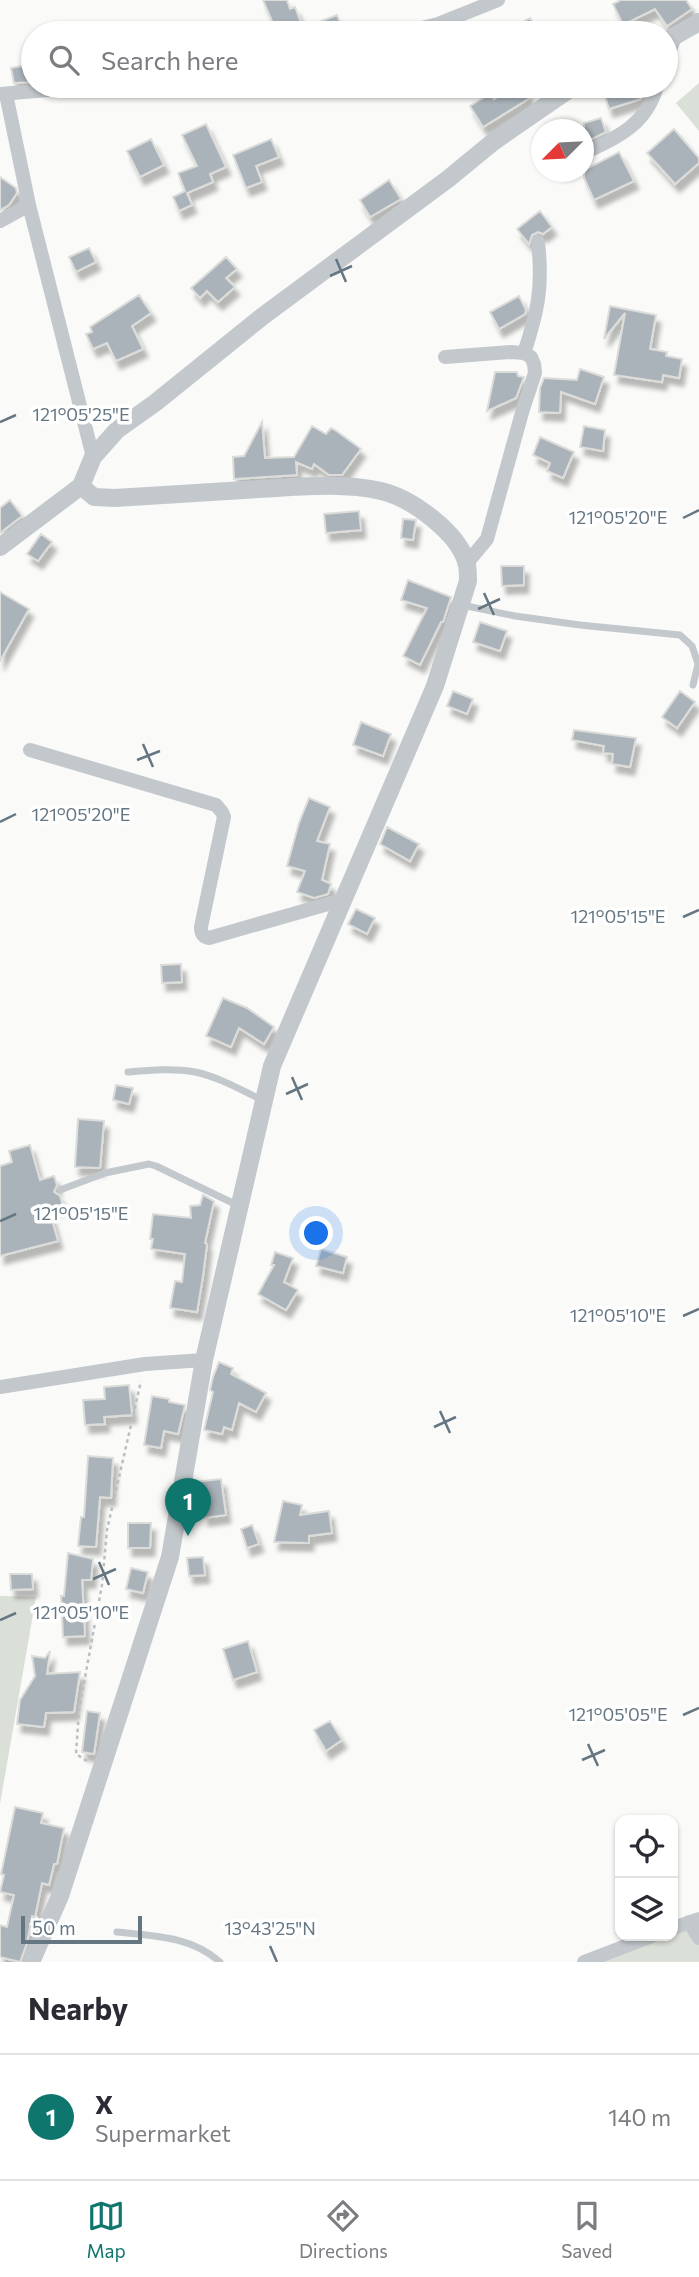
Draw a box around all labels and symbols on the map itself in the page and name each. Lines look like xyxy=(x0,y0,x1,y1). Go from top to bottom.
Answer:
north arrow xyxy=(531,119,594,182)
text: 121°05'25"E xyxy=(32,403,130,425)
text: 121°05'20"E xyxy=(569,506,667,528)
text: 121°05'20"E xyxy=(32,803,130,825)
text: 121°05'15"E xyxy=(570,905,666,927)
text: 121°05'15"E xyxy=(33,1202,129,1224)
your location xyxy=(299,1216,333,1250)
text: 121°05'10"E xyxy=(570,1304,666,1326)
pin: 1 xyxy=(165,1478,211,1536)
text: 121°05'10"E xyxy=(33,1601,129,1623)
text: 121°05'05"E xyxy=(568,1703,668,1725)
scale bar xyxy=(21,1913,142,1945)
text: 13°43'25"N xyxy=(224,1917,316,1939)

